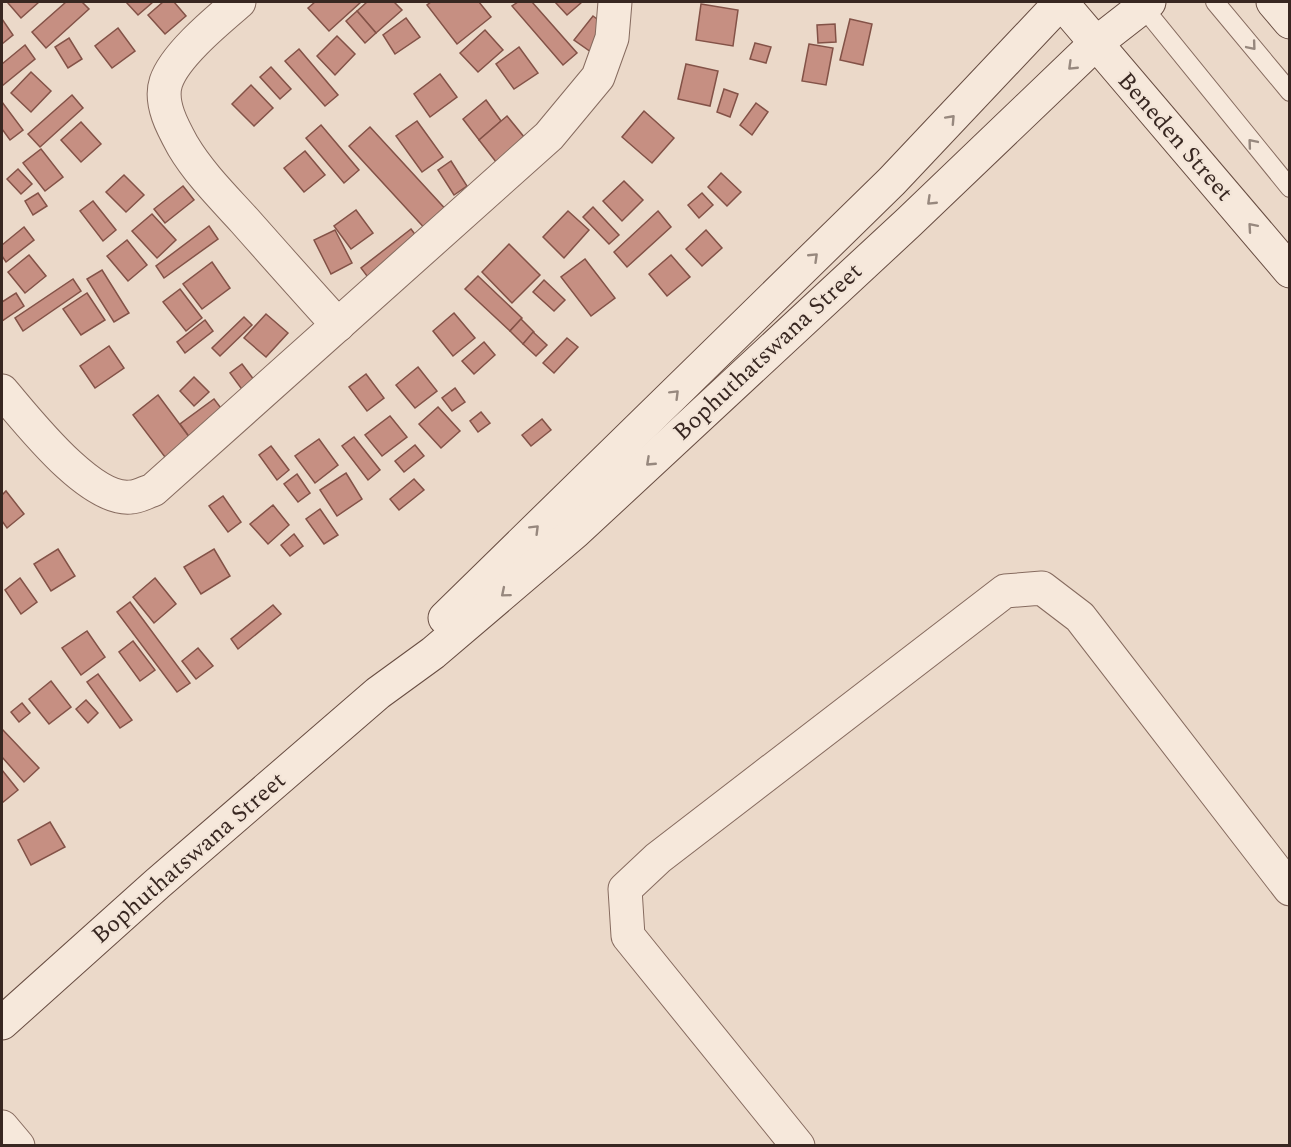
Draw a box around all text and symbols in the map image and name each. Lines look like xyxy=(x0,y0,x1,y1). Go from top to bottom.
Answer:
one-way arrow xyxy=(1245,39,1256,50)
one-way arrow xyxy=(1068,58,1079,69)
street label: Beneden Street xyxy=(1109,64,1241,210)
one-way arrow xyxy=(944,115,955,125)
one-way arrow xyxy=(1249,139,1260,150)
one-way arrow xyxy=(928,194,938,205)
one-way arrow xyxy=(1248,223,1259,234)
one-way arrow xyxy=(807,253,818,264)
street label: Bophuthatswana Street xyxy=(665,254,871,450)
one-way arrow xyxy=(667,390,678,401)
one-way arrow xyxy=(646,455,657,466)
one-way arrow xyxy=(527,526,538,537)
one-way arrow xyxy=(501,586,512,597)
street label: Bophuthatswana Street xyxy=(84,763,294,953)

